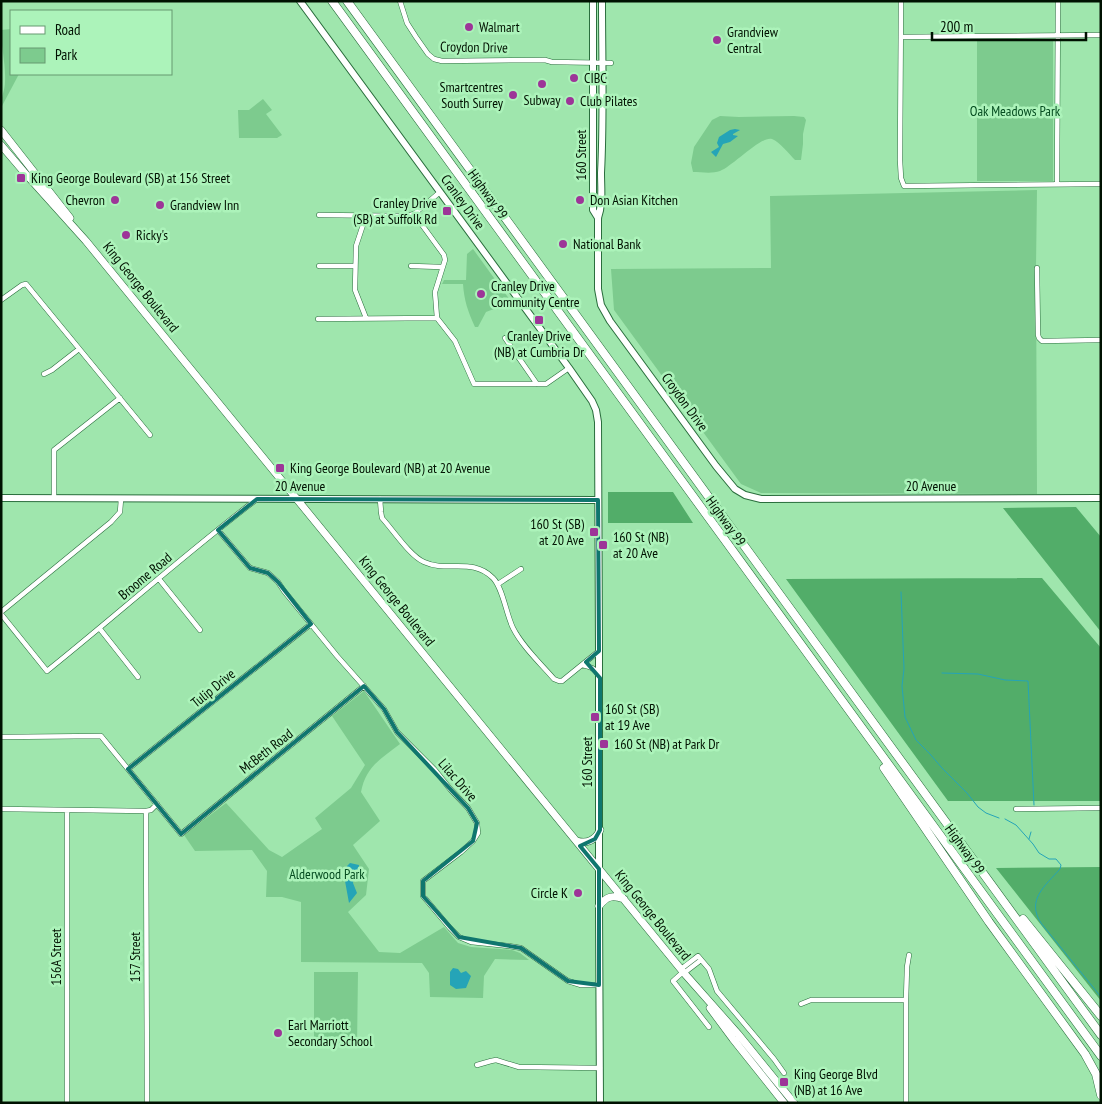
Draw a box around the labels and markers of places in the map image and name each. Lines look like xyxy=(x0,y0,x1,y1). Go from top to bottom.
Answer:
place label: Walmart xyxy=(479,18,520,36)
marker: Walmart xyxy=(463,21,475,33)
place label: Grandview Central xyxy=(727,23,779,57)
marker: Grandview Central xyxy=(711,34,723,46)
place label: CIBC xyxy=(584,69,607,87)
marker: CIBC xyxy=(568,72,580,84)
place label: Smartcentres South Surrey xyxy=(440,78,504,112)
marker: Subway xyxy=(536,78,548,90)
marker: Smartcentres South Surrey xyxy=(507,89,519,101)
place label: Subway xyxy=(523,91,561,109)
place label: Club Pilates xyxy=(580,92,638,110)
marker: Club Pilates xyxy=(564,95,576,107)
place label: King George Boulevard (SB) at 156 Street xyxy=(31,169,230,187)
marker: King George Boulevard (SB) at 156 Street xyxy=(15,172,27,184)
place label: Chevron xyxy=(65,191,105,209)
place label: Don Asian Kitchen xyxy=(590,191,678,209)
marker: Chevron xyxy=(109,194,121,206)
place label: Cranley Drive (SB) at Suffolk Rd xyxy=(353,194,437,228)
marker: Don Asian Kitchen xyxy=(574,194,586,206)
place label: Grandview Inn xyxy=(170,196,239,214)
marker: Grandview Inn xyxy=(154,199,166,211)
marker: Cranley Drive (SB) at Suffolk Rd xyxy=(441,205,453,217)
place label: Ricky's xyxy=(136,226,168,244)
marker: Ricky's xyxy=(120,229,132,241)
place label: National Bank xyxy=(573,235,641,253)
marker: National Bank xyxy=(557,238,569,250)
place label: Cranley Drive Community Centre xyxy=(491,277,580,311)
marker: Cranley Drive Community Centre xyxy=(475,288,487,300)
marker: Cranley Drive (NB) at Cumbria Dr xyxy=(533,314,545,326)
place label: Cranley Drive (NB) at Cumbria Dr xyxy=(494,327,584,361)
place label: King George Boulevard (NB) at 20 Avenue xyxy=(290,459,491,477)
marker: King George Boulevard (NB) at 20 Avenue xyxy=(274,462,286,474)
place label: 160 St (SB) at 20 Ave xyxy=(530,515,585,549)
marker: 160 St (SB) at 20 Ave xyxy=(588,526,600,538)
place label: 160 St (NB) at 20 Ave xyxy=(613,528,669,562)
marker: 160 St (NB) at 20 Ave xyxy=(597,539,609,551)
place label: 160 St (SB) at 19 Ave xyxy=(605,700,660,734)
marker: 160 St (SB) at 19 Ave xyxy=(589,711,601,723)
place label: 160 St (NB) at Park Dr xyxy=(614,735,719,753)
marker: 160 St (NB) at Park Dr xyxy=(598,738,610,750)
place label: Circle K xyxy=(531,884,568,902)
marker: Circle K xyxy=(572,887,584,899)
place label: Earl Marriott Secondary School xyxy=(288,1016,373,1050)
marker: Earl Marriott Secondary School xyxy=(272,1027,284,1039)
place label: King George Blvd (NB) at 16 Ave xyxy=(794,1065,878,1099)
marker: King George Blvd (NB) at 16 Ave xyxy=(778,1076,790,1088)

